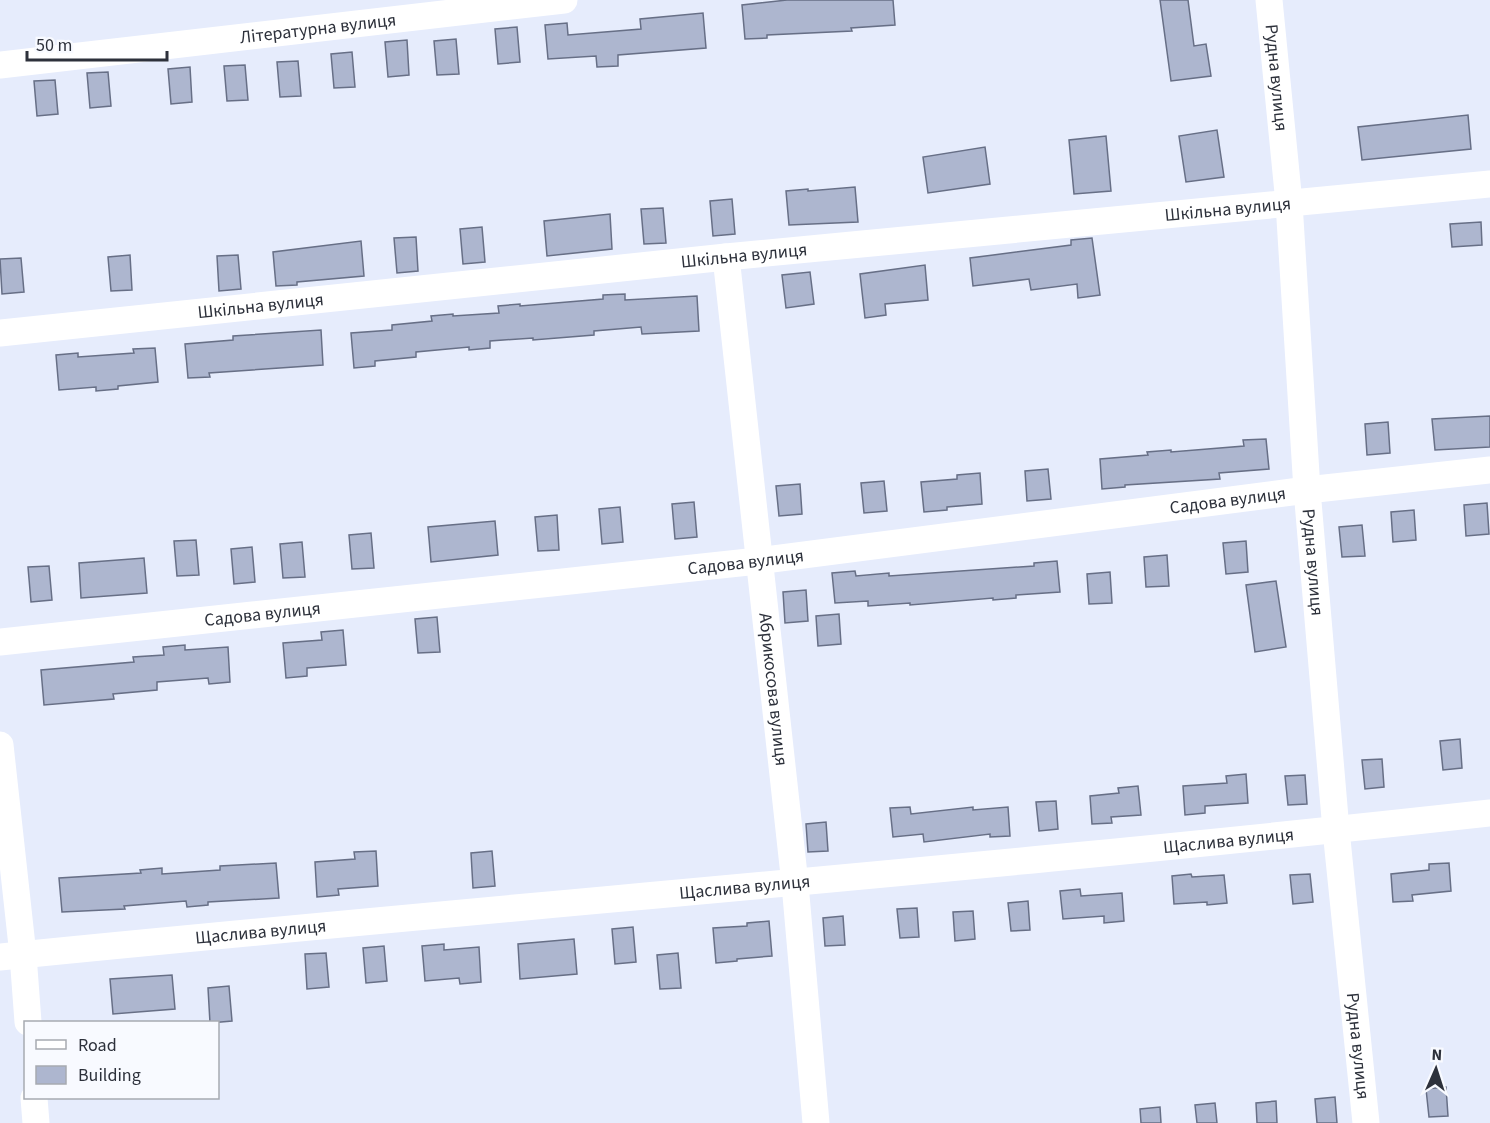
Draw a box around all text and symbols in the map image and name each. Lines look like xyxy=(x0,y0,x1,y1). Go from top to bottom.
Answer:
street label: Літературна вулиця xyxy=(238,7,397,50)
street label: Рудна вулиця xyxy=(1259,23,1294,132)
scale bar xyxy=(27,24,166,62)
text: 50 m xyxy=(36,33,72,58)
street label: Шкільна вулиця xyxy=(1163,191,1292,228)
street label: Шкільна вулиця xyxy=(680,237,808,274)
street label: Шкільна вулиця xyxy=(196,287,325,325)
street label: Садова вулиця xyxy=(1168,480,1287,520)
street label: Рудна вулиця xyxy=(1296,508,1330,617)
street label: Садова вулиця xyxy=(686,543,805,581)
street label: Садова вулиця xyxy=(203,595,322,633)
street label: Абрикосова вулиця xyxy=(753,611,794,767)
street label: Щаслива вулиця xyxy=(1162,822,1295,860)
street label: Щаслива вулиця xyxy=(678,868,811,905)
street label: Щаслива вулиця xyxy=(194,913,327,950)
street label: Рудна вулиця xyxy=(1340,991,1376,1101)
legend xyxy=(24,1021,219,1099)
text: Road xyxy=(78,1033,117,1058)
north arrow xyxy=(1406,1039,1466,1099)
text: N xyxy=(1431,1044,1443,1066)
text: Building xyxy=(78,1063,141,1088)

